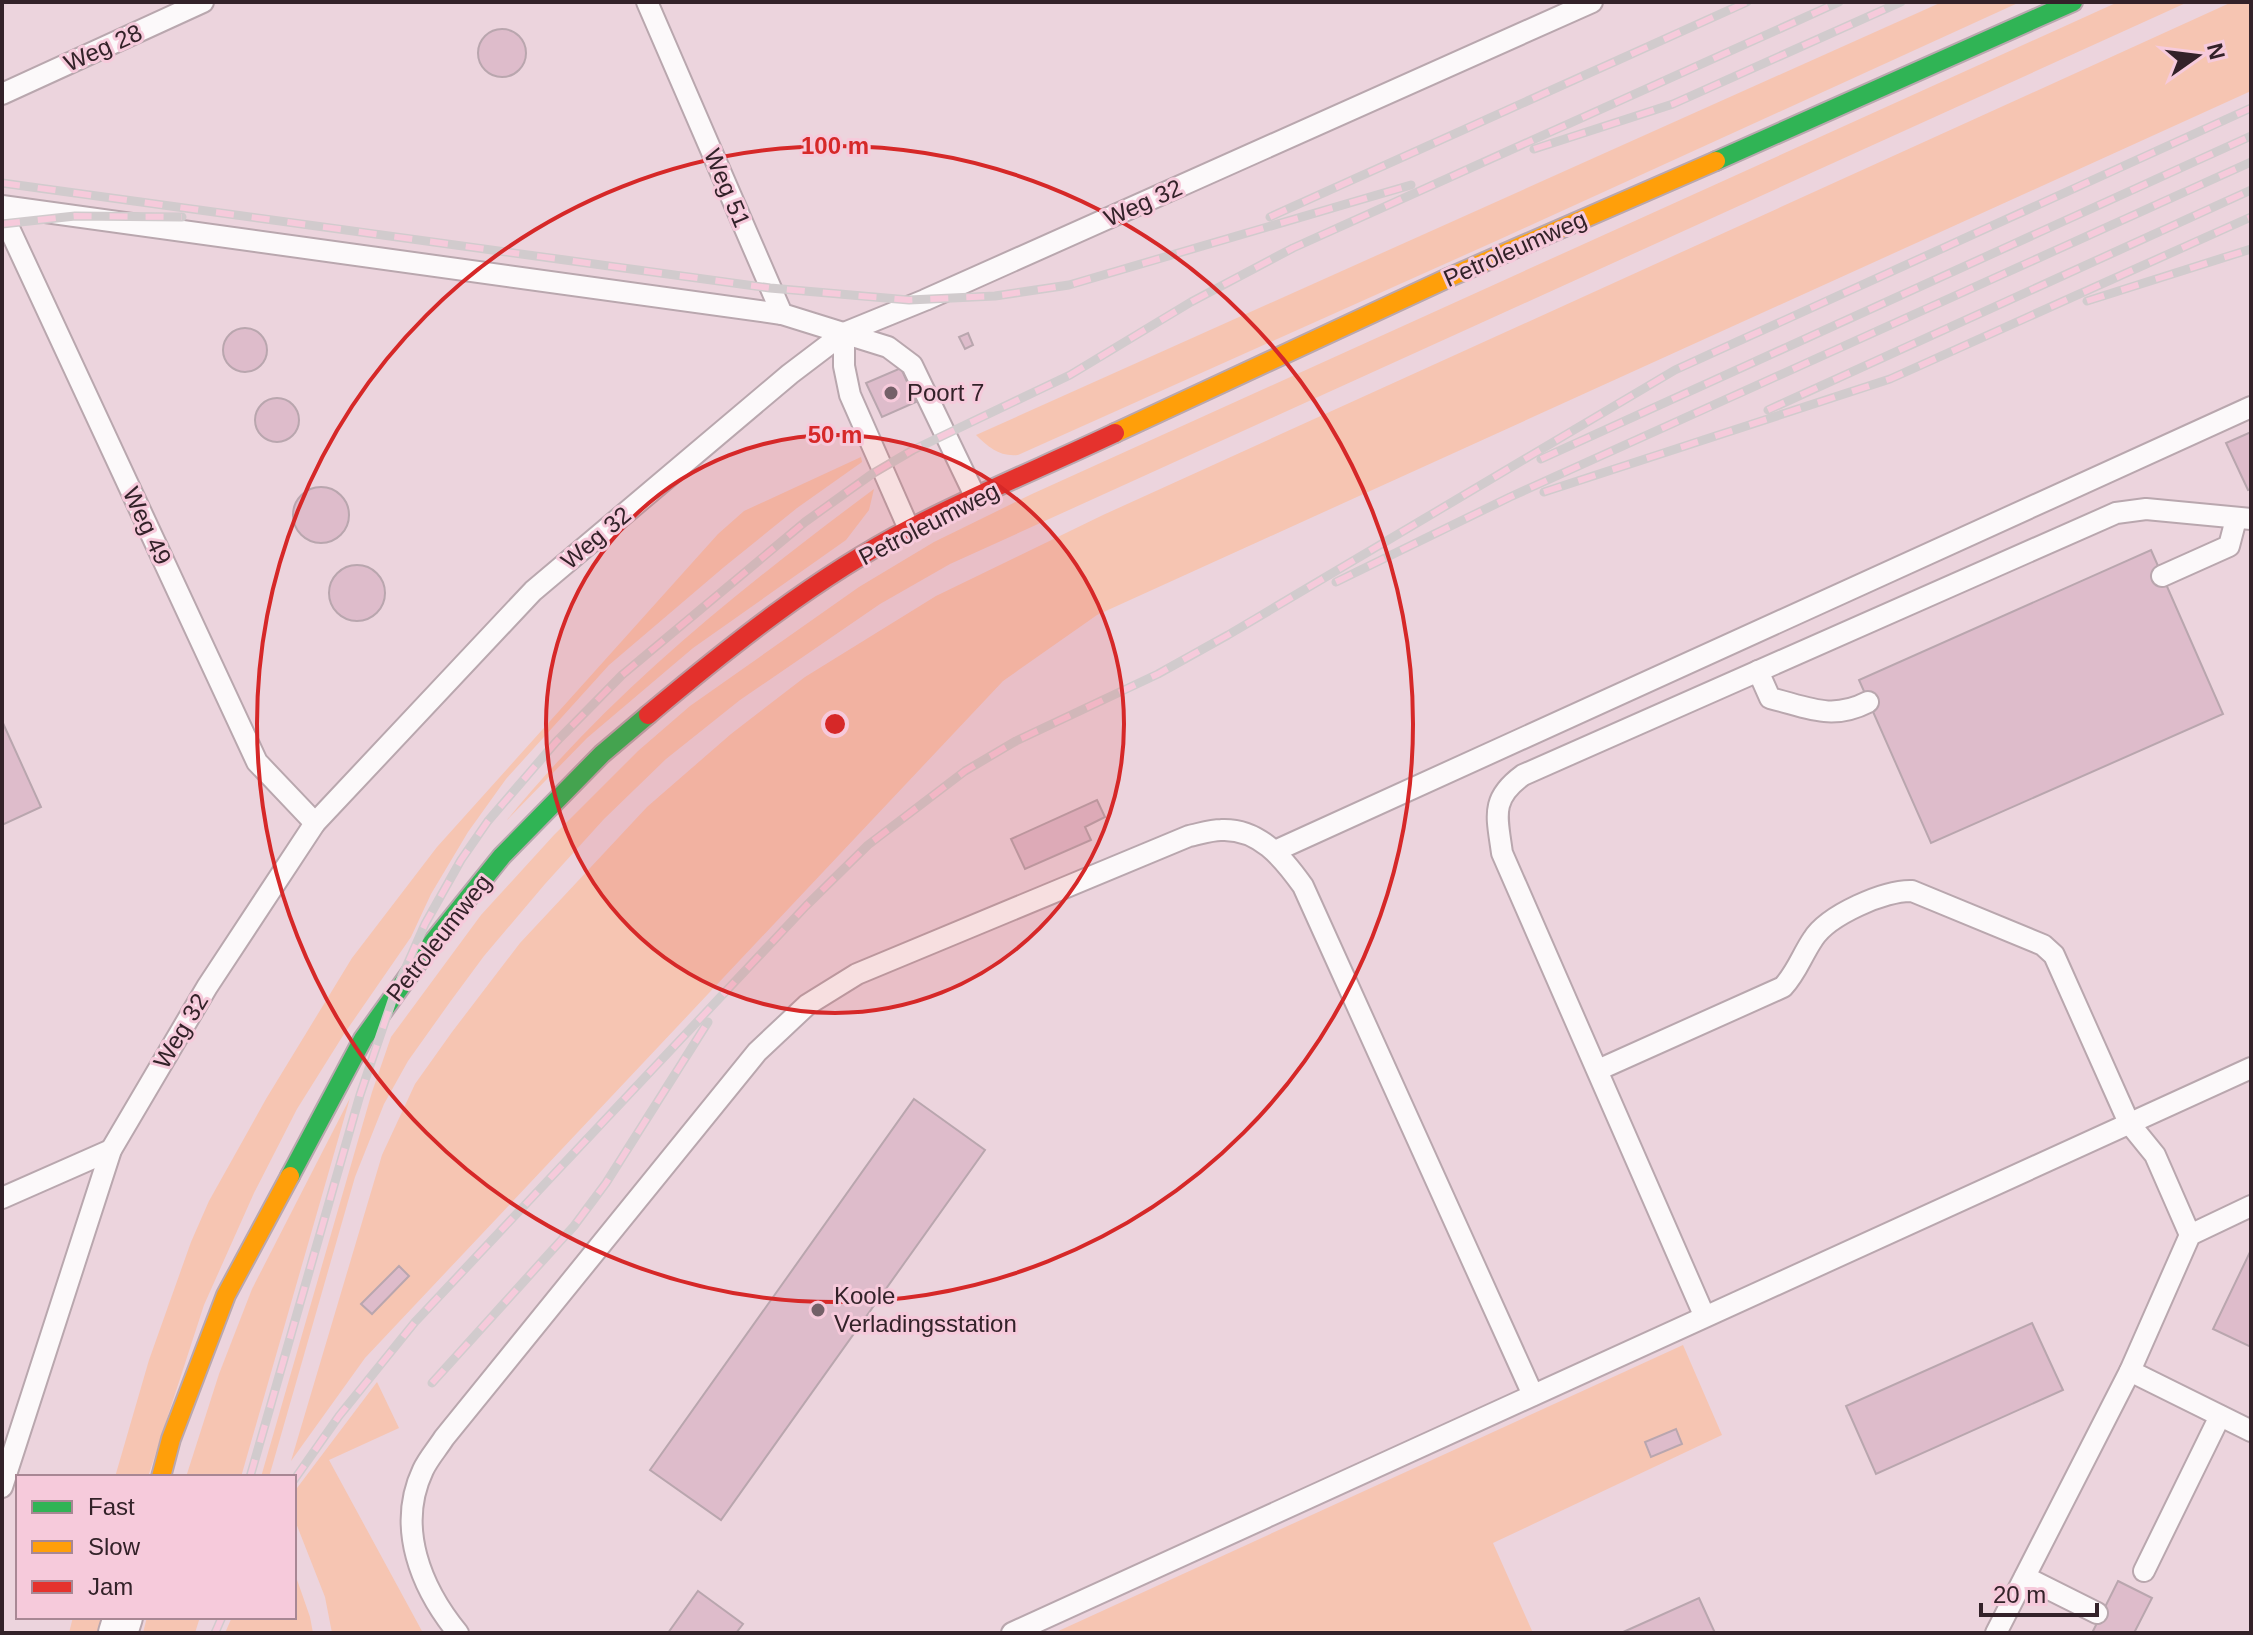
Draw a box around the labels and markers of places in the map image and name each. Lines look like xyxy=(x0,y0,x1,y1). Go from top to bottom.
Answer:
place label: Poort 7 xyxy=(907,379,984,406)
marker: Poort 7 xyxy=(882,384,900,402)
centre of rings xyxy=(821,710,849,738)
place label: Koole Verladingsstation xyxy=(834,1282,1017,1337)
marker: Koole Verladingsstation xyxy=(809,1301,827,1319)

